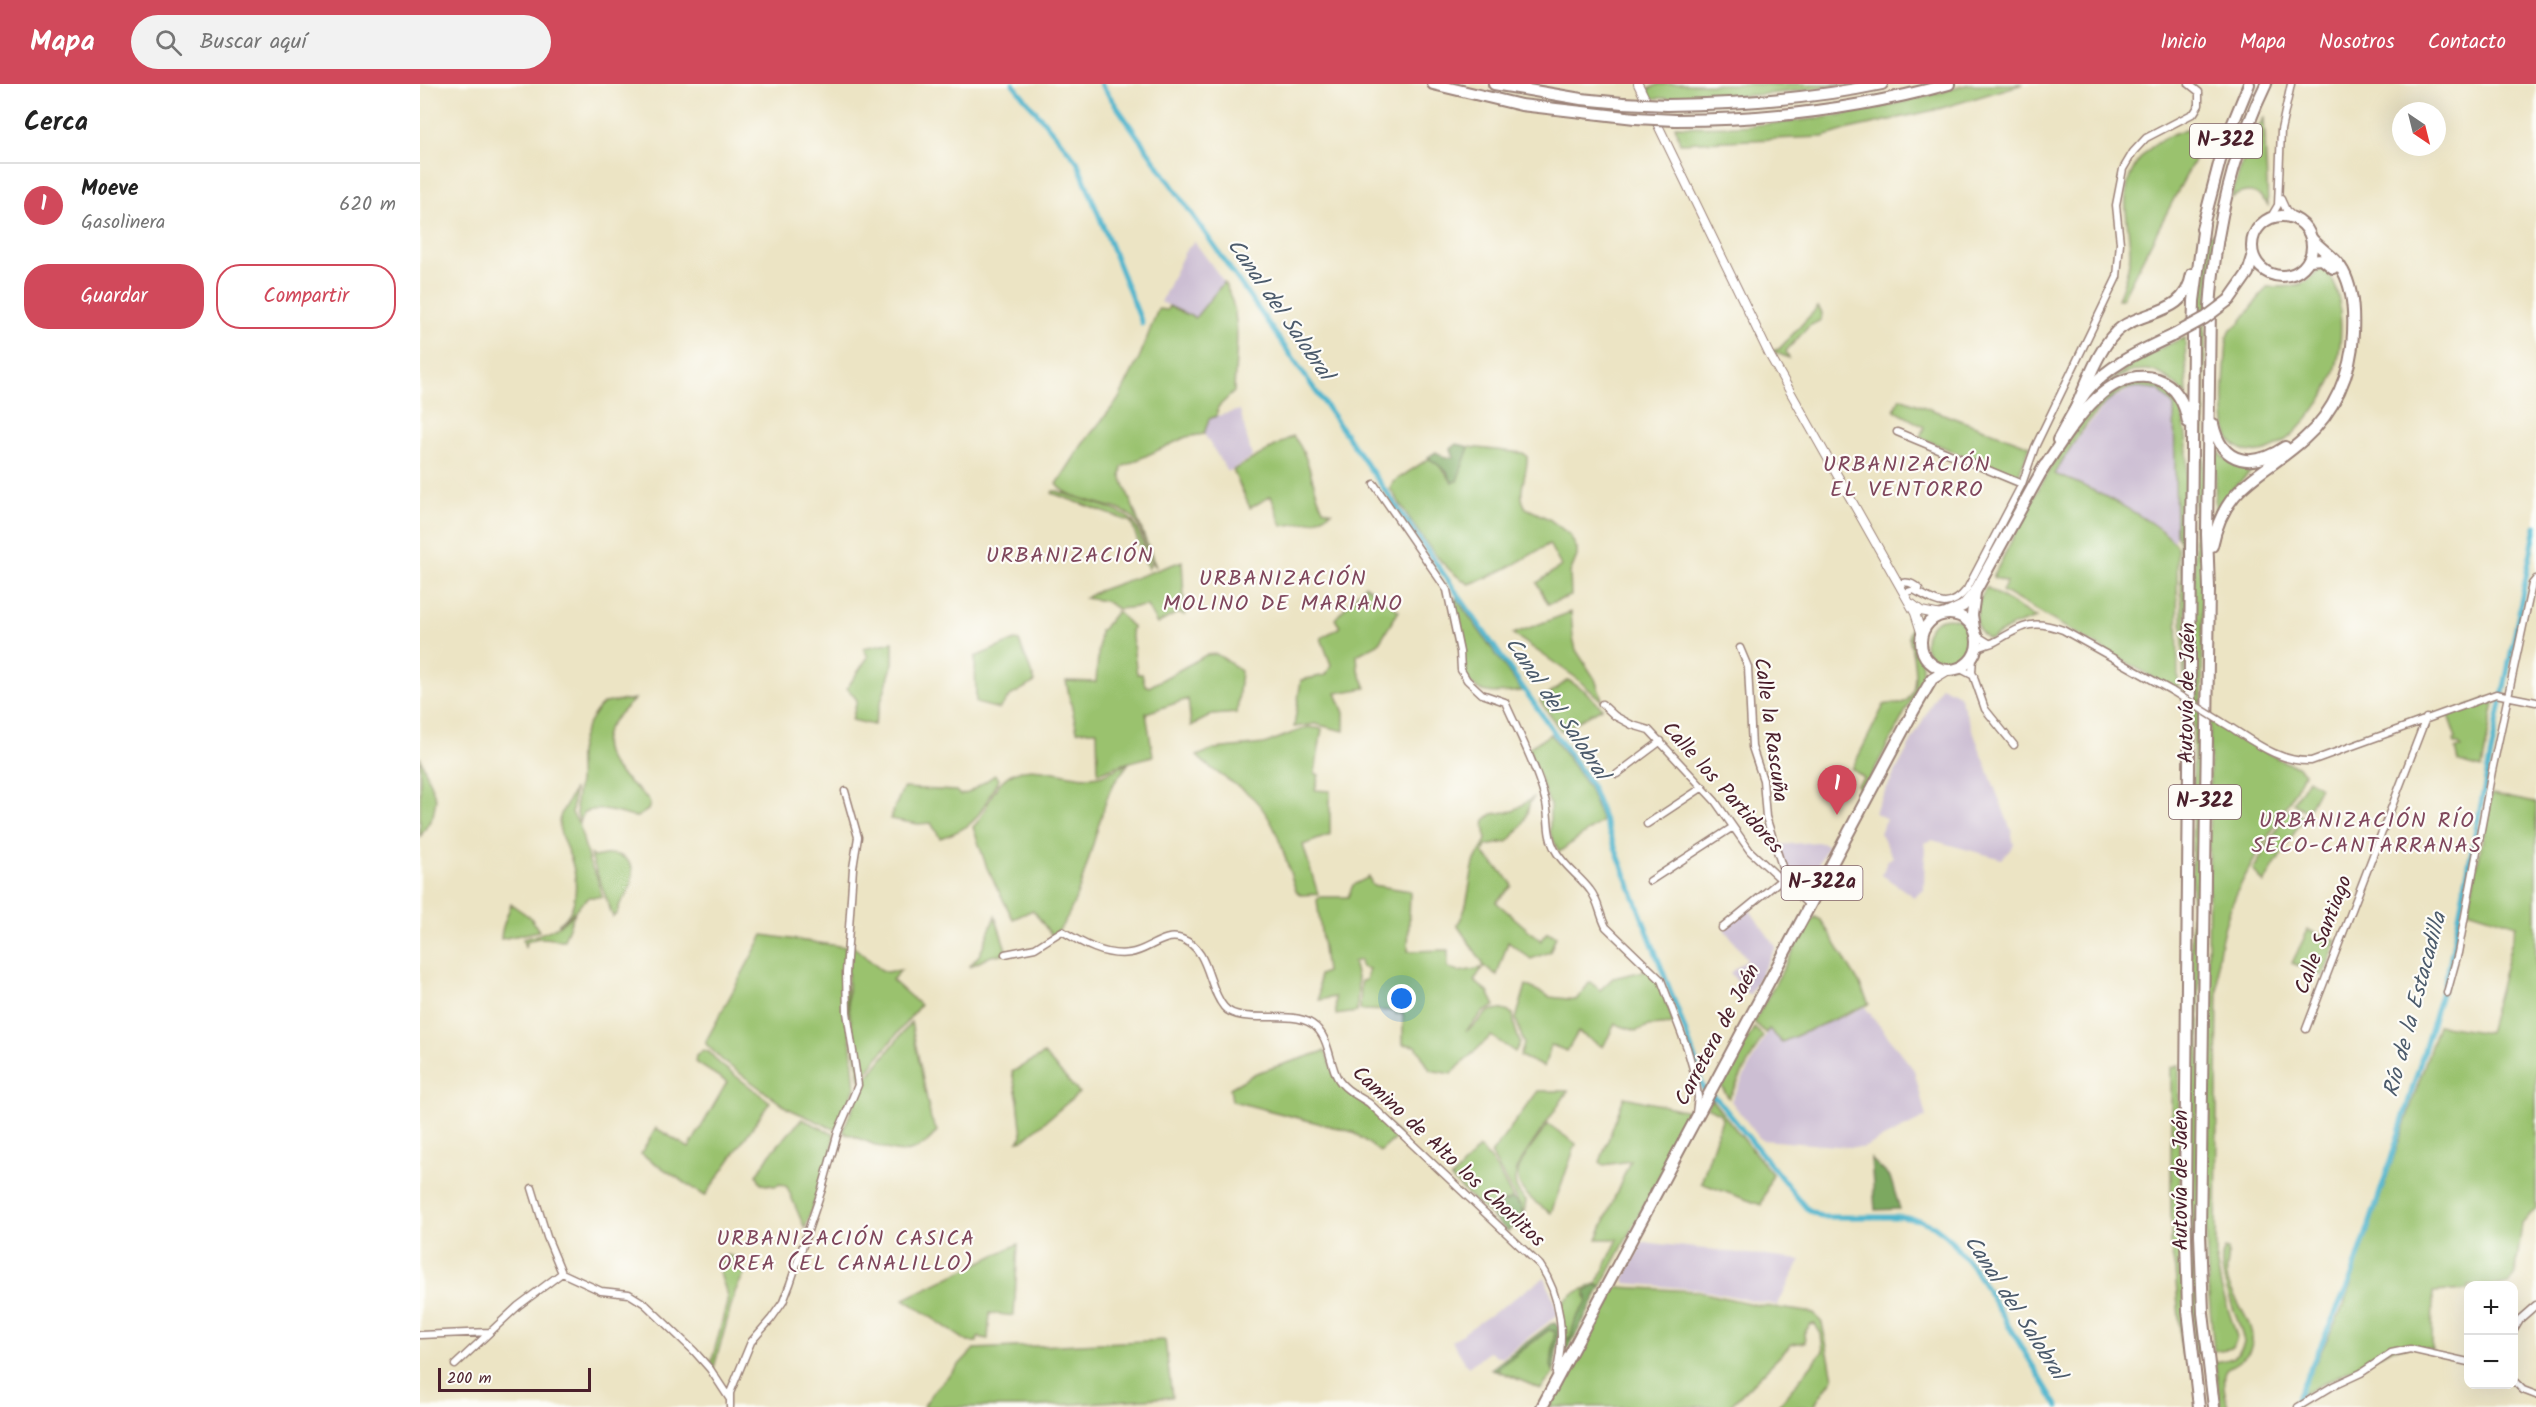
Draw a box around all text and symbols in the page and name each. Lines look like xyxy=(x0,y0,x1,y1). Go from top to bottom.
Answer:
search box xyxy=(131,15,551,69)
text: Mapa xyxy=(30,20,95,65)
text: Buscar aquí xyxy=(200,25,307,60)
icon: search xyxy=(152,26,185,59)
text: Inicio xyxy=(2160,26,2207,59)
text: Mapa xyxy=(2240,26,2286,59)
text: Nosotros xyxy=(2319,26,2395,59)
text: Contacto xyxy=(2428,26,2506,59)
text: Cerca xyxy=(24,102,88,144)
north arrow xyxy=(2392,102,2446,156)
road number: N-322 xyxy=(2190,124,2262,158)
text: Moeve xyxy=(81,172,138,207)
text: 1 xyxy=(40,189,47,221)
text: 620 m xyxy=(339,189,396,221)
text: Gasolinera xyxy=(81,207,166,239)
water label: Canal del Salobral xyxy=(1217,232,1344,392)
button: Guardar xyxy=(24,264,204,329)
button: Compartir xyxy=(216,264,396,329)
district label: URBANIZACIÓN EL VENTORRO xyxy=(1823,448,1991,508)
district label: URBANIZACIÓN xyxy=(986,539,1154,574)
district label: URBANIZACIÓN MOLINO DE MARIANO xyxy=(1163,562,1403,622)
street label: Autovía de Jaén xyxy=(2170,622,2206,764)
water label: Canal del Salobral xyxy=(1495,630,1620,792)
street label: Calle la Rascuña xyxy=(1744,656,1796,804)
street label: Calle los Partidores xyxy=(1653,714,1791,862)
pin: 1 xyxy=(1818,766,1856,815)
road number: N-322 xyxy=(2169,785,2241,819)
district label: URBANIZACIÓN RÍO SECO-CANTARRANAS xyxy=(2252,804,2482,864)
road number: N-322a xyxy=(1782,866,1862,900)
street label: Calle Santiago xyxy=(2286,871,2362,999)
water label: Río de la Estacadilla xyxy=(2375,907,2458,1101)
street label: Carretera de Jaén xyxy=(1667,958,1769,1112)
your location xyxy=(1387,984,1416,1013)
street label: Camino de Alto los Chorlitos xyxy=(1344,1058,1552,1256)
street label: Autovía de Jaén xyxy=(2165,1109,2198,1251)
district label: URBANIZACIÓN CASICA OREA (EL CANALILLO) xyxy=(716,1222,976,1282)
water label: Canal del Salobral xyxy=(1954,1229,2077,1391)
map controls xyxy=(2464,1281,2518,1389)
button: + xyxy=(2464,1281,2518,1335)
button: − xyxy=(2464,1335,2518,1389)
scale bar xyxy=(438,1365,591,1392)
text: 200 m xyxy=(447,1366,491,1391)

